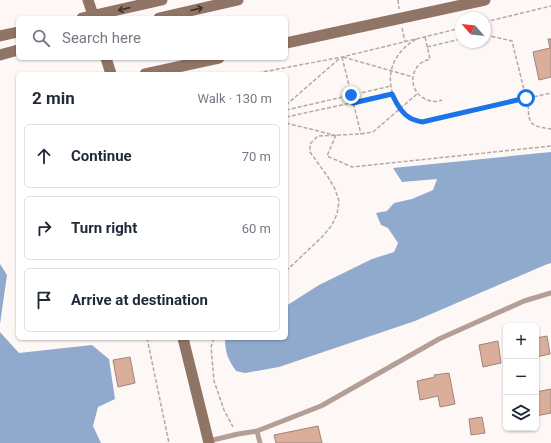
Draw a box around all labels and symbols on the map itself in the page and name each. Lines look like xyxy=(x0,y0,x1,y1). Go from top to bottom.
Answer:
one-way arrow xyxy=(117,5,130,13)
one-way arrow xyxy=(191,5,204,13)
north arrow xyxy=(455,12,491,48)
route end xyxy=(342,86,360,104)
route start xyxy=(517,89,535,107)

